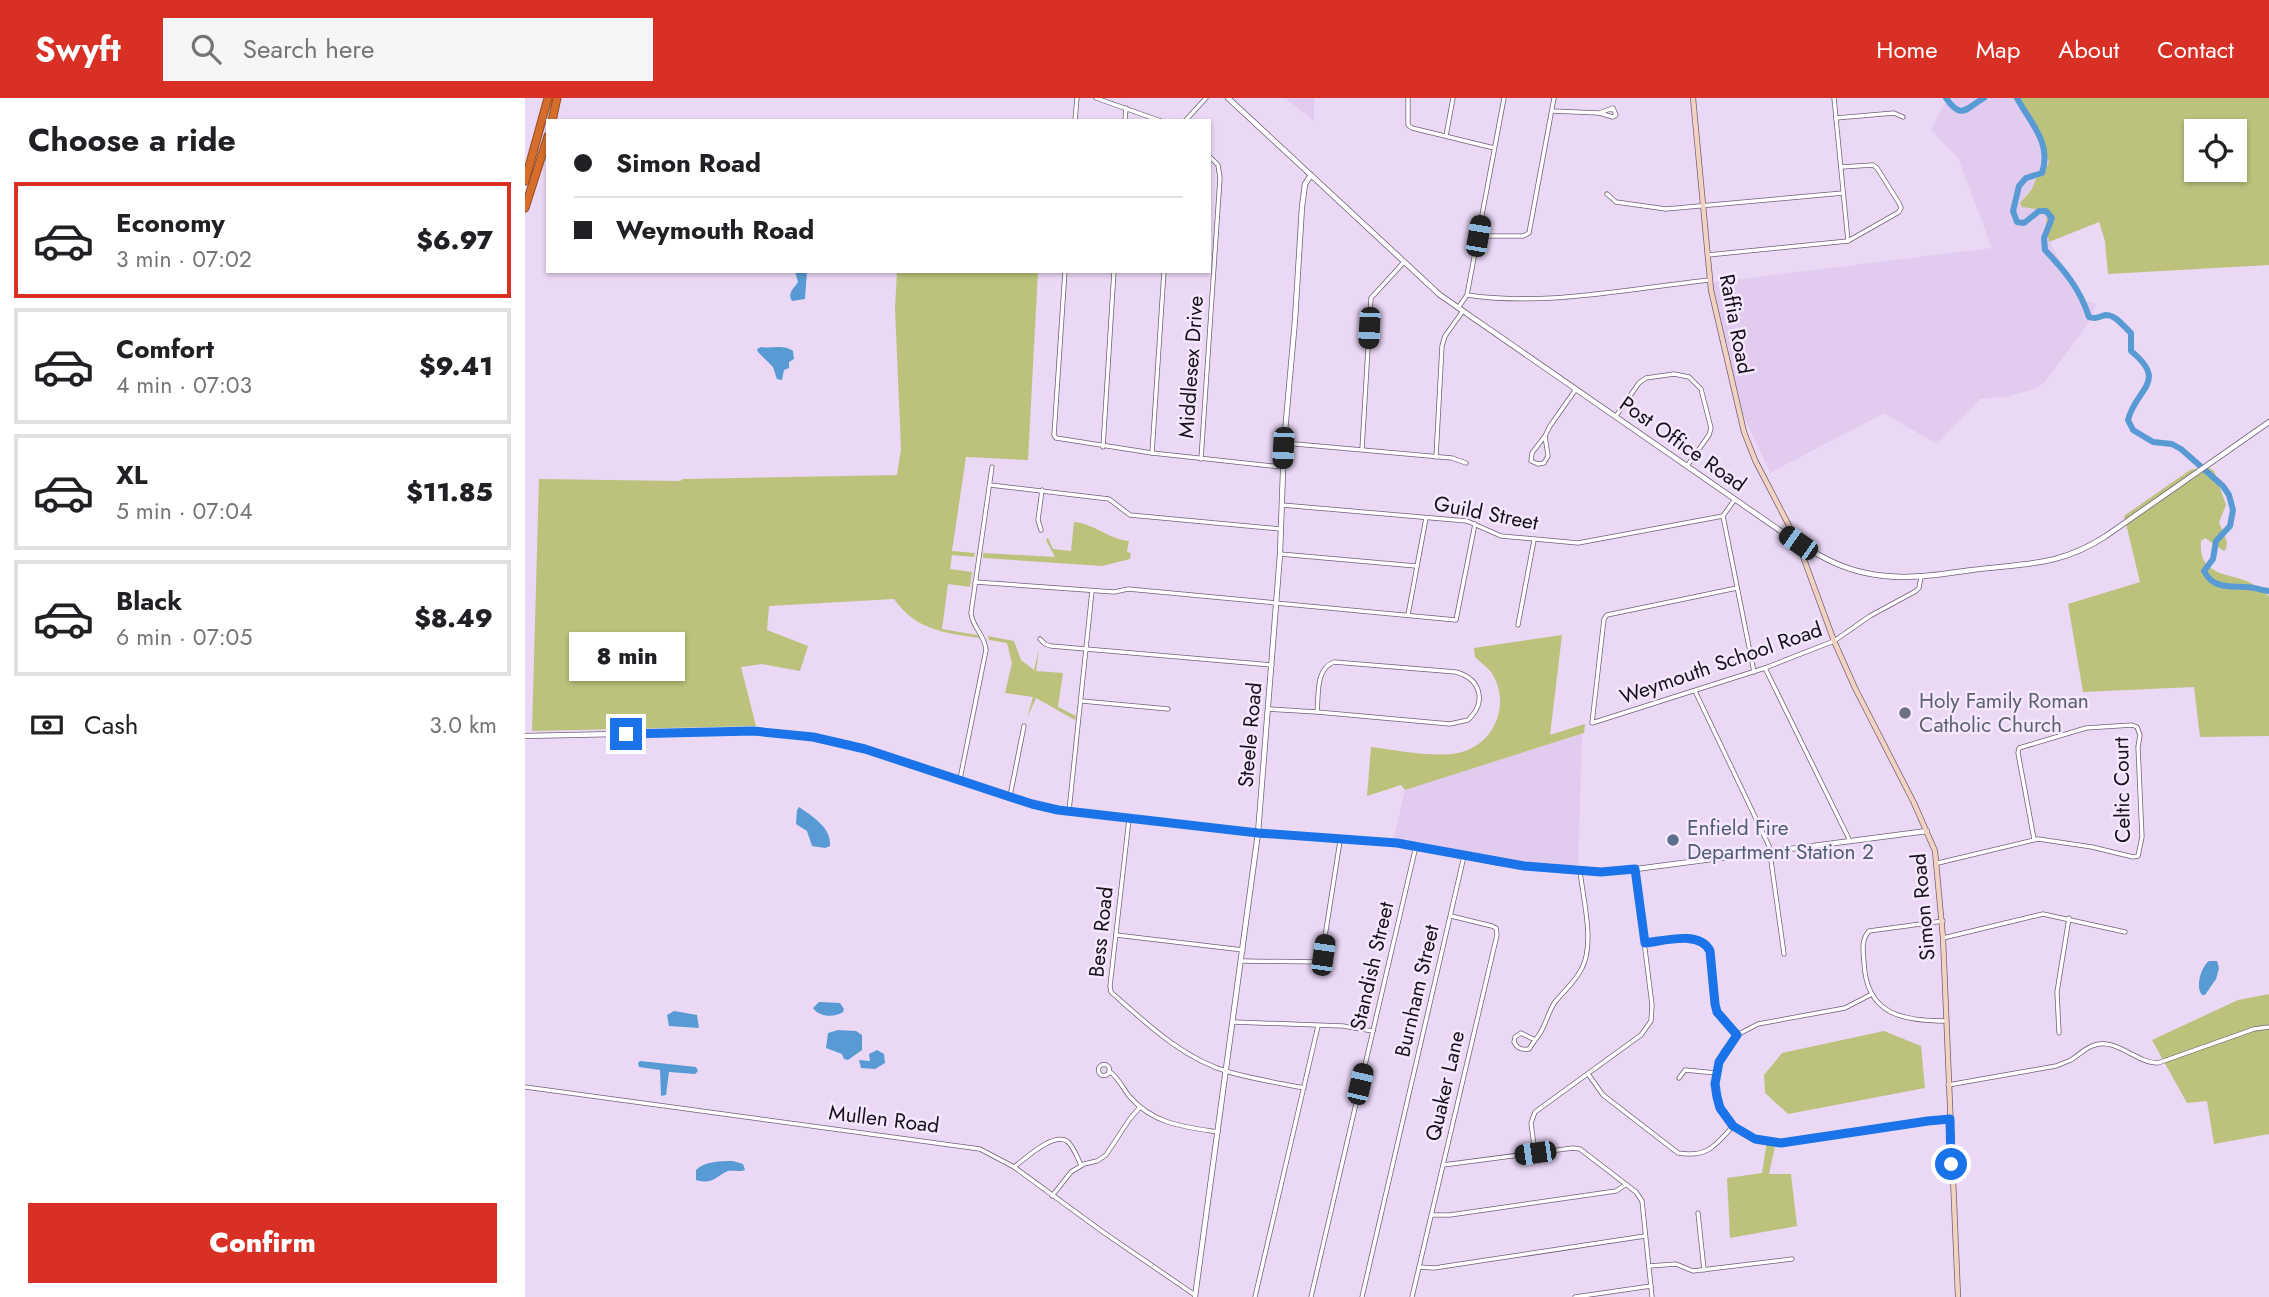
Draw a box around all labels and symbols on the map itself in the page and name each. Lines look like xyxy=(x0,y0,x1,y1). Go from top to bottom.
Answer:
car xyxy=(1465,213,1492,259)
street label: Raffia Road xyxy=(1712,272,1760,376)
street label: Middlesex Drive xyxy=(1171,295,1211,439)
car xyxy=(1358,306,1381,350)
street label: Post Office Road xyxy=(1614,389,1752,499)
car xyxy=(1272,426,1295,470)
street label: Guild Street xyxy=(1431,488,1541,538)
car xyxy=(1775,522,1822,564)
street label: Weymouth School Road xyxy=(1616,614,1826,712)
callout: 8 min xyxy=(568,632,684,682)
street label: Steele Road xyxy=(1230,681,1270,789)
place label: Holy Family Roman Catholic Church xyxy=(1919,686,2089,740)
marker: Holy Family Roman Catholic Church xyxy=(1897,705,1913,721)
route end xyxy=(610,718,642,750)
street label: Celtic Court xyxy=(2106,737,2138,843)
place label: Enfield Fire Department Station 2 xyxy=(1687,813,1874,867)
marker: Enfield Fire Department Station 2 xyxy=(1665,832,1681,848)
street label: Simon Road xyxy=(1903,852,1943,962)
street label: Bess Road xyxy=(1081,885,1121,979)
street label: Standish Street xyxy=(1343,899,1401,1033)
street label: Burnham Street xyxy=(1387,922,1447,1060)
car xyxy=(1310,933,1337,977)
street label: Quaker Lane xyxy=(1418,1028,1472,1144)
car xyxy=(1346,1061,1375,1107)
street label: Mullen Road xyxy=(827,1097,941,1141)
car xyxy=(1513,1140,1558,1166)
route start xyxy=(1935,1148,1967,1180)

